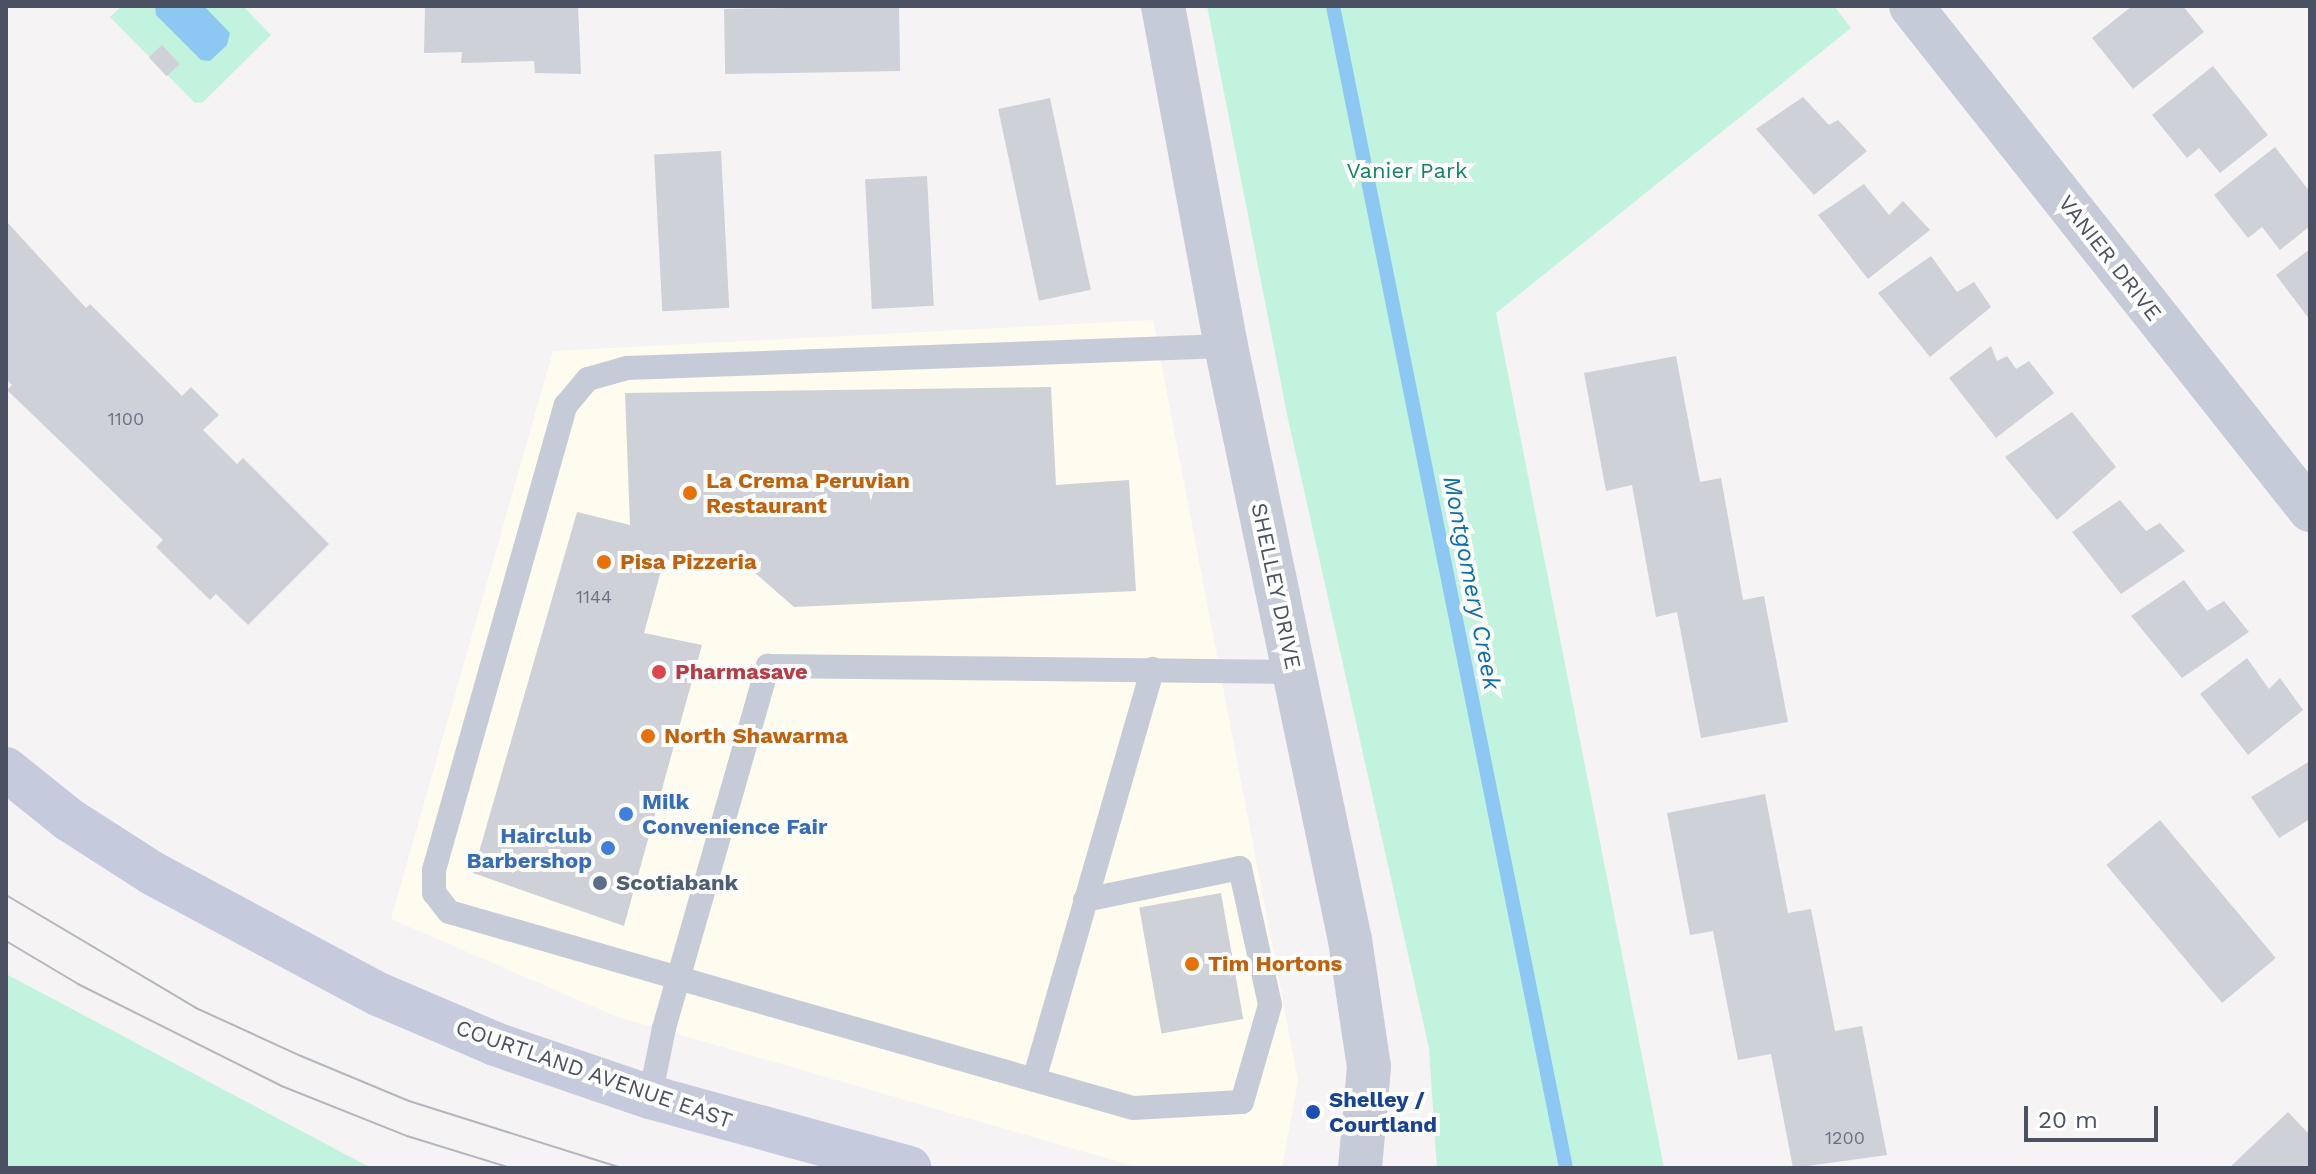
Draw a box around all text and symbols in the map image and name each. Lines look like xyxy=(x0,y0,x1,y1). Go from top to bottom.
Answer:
park label: Vanier Park xyxy=(1346,158,1468,184)
street label: VANIER DRIVE xyxy=(2053,190,2167,326)
house number: 1100 xyxy=(108,408,144,430)
place label: La Crema Peruvian Restaurant xyxy=(706,467,910,518)
water label: Montgomery Creek xyxy=(1436,473,1506,693)
marker: La Crema Peruvian Restaurant xyxy=(681,484,699,502)
street label: SHELLEY DRIVE xyxy=(1245,500,1307,672)
place label: Pisa Pizzeria xyxy=(620,549,757,575)
marker: Pisa Pizzeria xyxy=(595,553,613,571)
house number: 1144 xyxy=(576,586,612,608)
place label: Pharmasave xyxy=(675,659,808,685)
marker: Pharmasave xyxy=(650,663,668,681)
place label: North Shawarma xyxy=(664,723,848,749)
marker: North Shawarma xyxy=(639,727,657,745)
place label: Milk Convenience Fair xyxy=(642,788,827,840)
marker: Milk Convenience Fair xyxy=(617,805,635,823)
place label: Hairclub Barbershop xyxy=(467,822,592,874)
marker: Hairclub Barbershop xyxy=(599,839,617,857)
place label: Scotiabank xyxy=(616,870,738,896)
marker: Scotiabank xyxy=(591,874,609,892)
place label: Tim Hortons xyxy=(1208,951,1342,977)
marker: Tim Hortons xyxy=(1183,955,1201,973)
street label: COURTLAND AVENUE EAST xyxy=(452,1014,736,1134)
place label: Shelley / Courtland xyxy=(1329,1086,1437,1138)
scale bar xyxy=(2028,1090,2162,1140)
marker: Shelley / Courtland xyxy=(1304,1103,1322,1121)
text: 20 m xyxy=(2038,1106,2098,1134)
house number: 1200 xyxy=(1825,1127,1865,1149)

